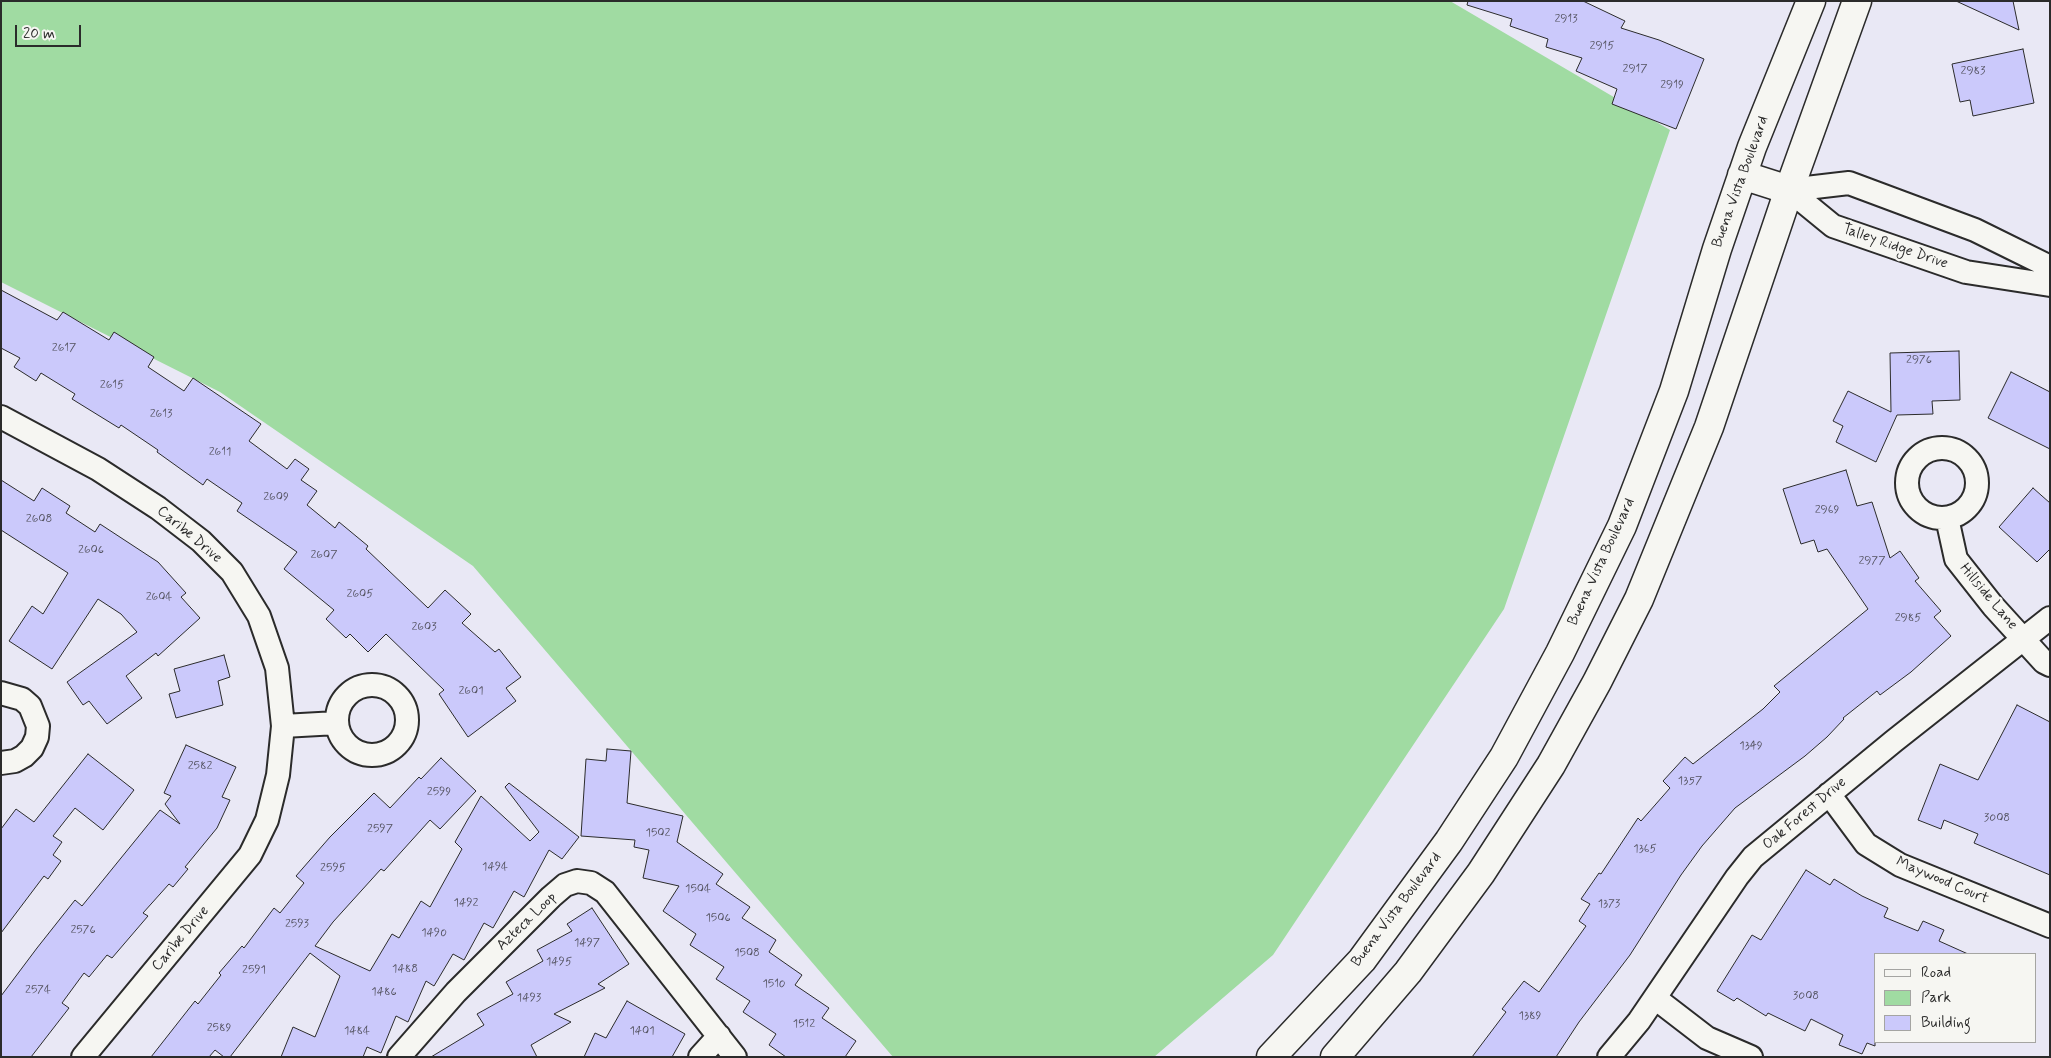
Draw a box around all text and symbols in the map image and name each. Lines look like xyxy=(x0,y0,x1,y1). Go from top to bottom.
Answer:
house number: 2913 xyxy=(1554,12,1578,26)
scale bar xyxy=(18,15,84,47)
text: 20 m xyxy=(23,24,55,44)
house number: 2915 xyxy=(1590,39,1614,53)
house number: 2917 xyxy=(1623,62,1647,76)
house number: 2983 xyxy=(1961,64,1985,78)
house number: 2919 xyxy=(1660,78,1684,92)
street label: Buena Vista Boulevard xyxy=(1709,114,1773,250)
street label: Talley Ridge Drive xyxy=(1840,221,1950,273)
house number: 2617 xyxy=(52,341,76,355)
house number: 2976 xyxy=(1906,353,1932,367)
house number: 2615 xyxy=(100,378,124,392)
house number: 2613 xyxy=(150,407,172,421)
house number: 2611 xyxy=(209,445,231,459)
house number: 2609 xyxy=(263,490,289,504)
street label: Buena Vista Boulevard xyxy=(1565,495,1639,629)
street label: Caribe Drive xyxy=(153,503,225,567)
house number: 2969 xyxy=(1815,503,1839,517)
house number: 2608 xyxy=(26,512,52,526)
house number: 2606 xyxy=(78,543,104,557)
house number: 2607 xyxy=(310,548,338,562)
house number: 2977 xyxy=(1858,554,1886,568)
street label: Hillside Lane xyxy=(1955,560,2021,634)
house number: 2605 xyxy=(347,587,373,601)
house number: 2604 xyxy=(146,590,172,604)
house number: 2985 xyxy=(1895,611,1921,625)
house number: 2603 xyxy=(411,620,437,634)
house number: 2601 xyxy=(458,684,484,698)
house number: 1349 xyxy=(1739,739,1763,753)
house number: 2582 xyxy=(188,759,212,773)
house number: 1357 xyxy=(1678,774,1702,788)
street label: Oak Forest Drive xyxy=(1759,774,1851,854)
house number: 2599 xyxy=(427,785,451,799)
house number: 3008 xyxy=(1984,811,2010,825)
house number: 2597 xyxy=(367,822,393,836)
house number: 1502 xyxy=(646,826,670,840)
house number: 1365 xyxy=(1633,842,1657,856)
street label: Buena Vista Boulevard xyxy=(1348,849,1446,971)
street label: Maywood Court xyxy=(1893,853,1991,909)
house number: 1494 xyxy=(482,860,508,874)
house number: 2595 xyxy=(320,861,346,875)
house number: 1504 xyxy=(685,882,711,896)
street label: Azteca Loop xyxy=(493,889,561,955)
house number: 1492 xyxy=(454,896,478,910)
house number: 1373 xyxy=(1598,897,1620,911)
street label: Caribe Drive xyxy=(149,903,213,975)
house number: 1506 xyxy=(705,911,731,925)
house number: 2593 xyxy=(285,917,309,931)
house number: 2576 xyxy=(70,923,96,937)
house number: 1490 xyxy=(421,926,447,940)
house number: 1497 xyxy=(574,936,600,950)
house number: 1508 xyxy=(734,946,760,960)
legend xyxy=(1874,953,2036,1043)
house number: 1495 xyxy=(546,955,572,969)
house number: 1488 xyxy=(392,962,418,976)
house number: 2591 xyxy=(242,963,266,977)
text: Road xyxy=(1921,963,1951,983)
house number: 1510 xyxy=(762,977,786,991)
house number: 2574 xyxy=(25,983,51,997)
house number: 1486 xyxy=(371,985,397,999)
text: Park xyxy=(1921,988,1951,1008)
house number: 3008 xyxy=(1793,989,1819,1003)
house number: 1493 xyxy=(517,991,541,1005)
house number: 1389 xyxy=(1519,1009,1541,1023)
text: Building xyxy=(1921,1013,1971,1033)
house number: 1512 xyxy=(793,1017,815,1031)
house number: 2589 xyxy=(207,1021,231,1035)
house number: 1484 xyxy=(344,1024,370,1038)
house number: 1401 xyxy=(629,1024,655,1038)

